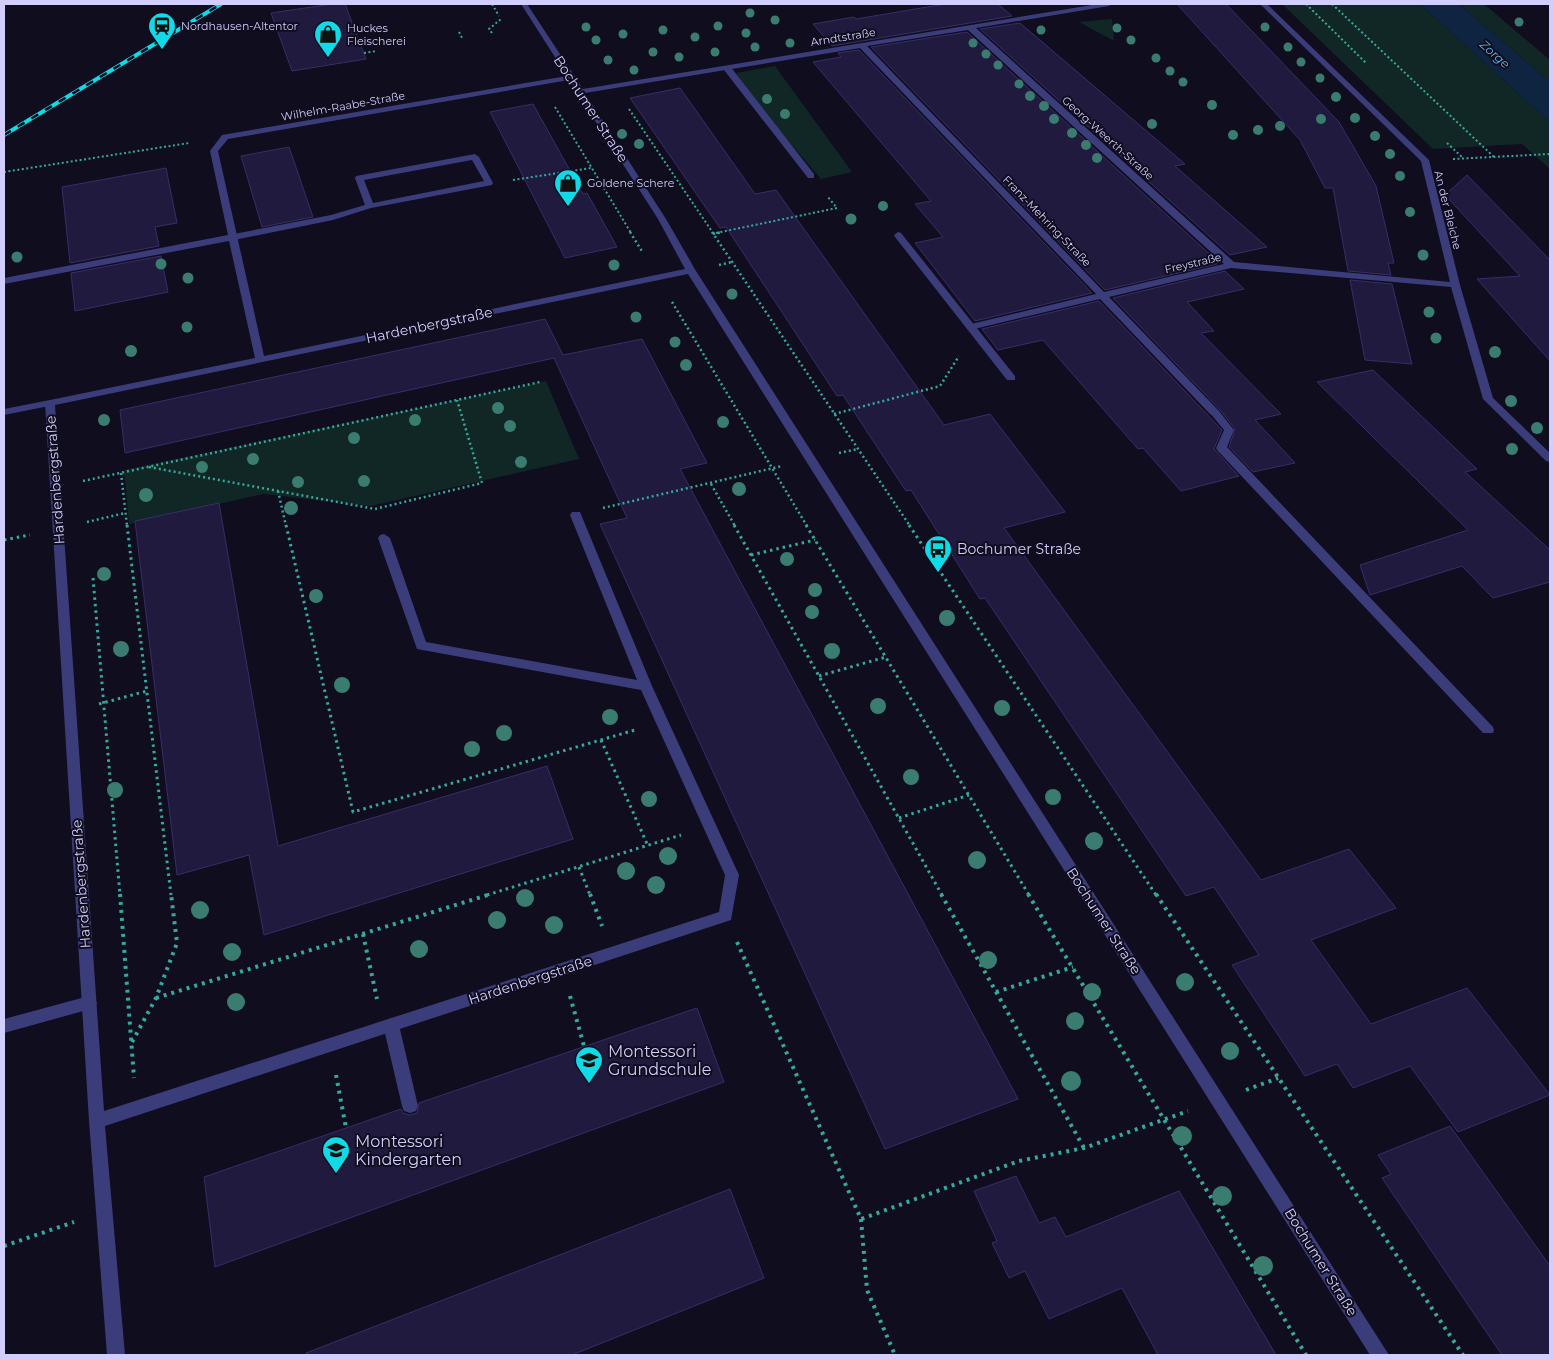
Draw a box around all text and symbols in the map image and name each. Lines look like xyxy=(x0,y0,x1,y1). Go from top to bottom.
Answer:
station icon: Nordhausen-Altentor xyxy=(147,11,177,50)
place label: Nordhausen-Altentor xyxy=(181,19,298,33)
shop icon: Huckes Fleischerei xyxy=(313,19,343,58)
place label: Huckes Fleischerei xyxy=(347,21,406,48)
street label: Arndtstraße xyxy=(809,25,877,49)
water label: Zorge xyxy=(1476,36,1513,71)
street label: Bochumer Straße xyxy=(550,52,632,166)
street label: Wilhelm-Raabe-Straße xyxy=(280,88,406,124)
street label: Georg-Weerth-Straße xyxy=(1059,93,1157,183)
shop icon: Goldene Schere xyxy=(553,168,583,207)
street label: An der Bleiche xyxy=(1431,169,1465,251)
street label: Franz-Mehring-Straße xyxy=(1000,173,1094,270)
place label: Goldene Schere xyxy=(587,176,675,190)
street label: Freystraße xyxy=(1163,250,1223,276)
street label: Hardenbergstraße xyxy=(364,303,494,347)
street label: Hardenbergstraße xyxy=(42,415,68,545)
bus stop icon: Bochumer Straße xyxy=(923,534,953,573)
place label: Bochumer Straße xyxy=(957,540,1081,558)
street label: Hardenbergstraße xyxy=(68,819,94,949)
street label: Bochumer Straße xyxy=(1063,864,1145,978)
street label: Hardenbergstraße xyxy=(466,951,594,1009)
place label: Montessori Grundschule xyxy=(608,1042,711,1079)
school or university icon: Montessori Grundschule xyxy=(574,1045,604,1084)
place label: Montessori Kindergarten xyxy=(355,1132,462,1169)
school or university icon: Montessori Kindergarten xyxy=(321,1135,351,1174)
street label: Bochumer Straße xyxy=(1281,1205,1361,1319)

